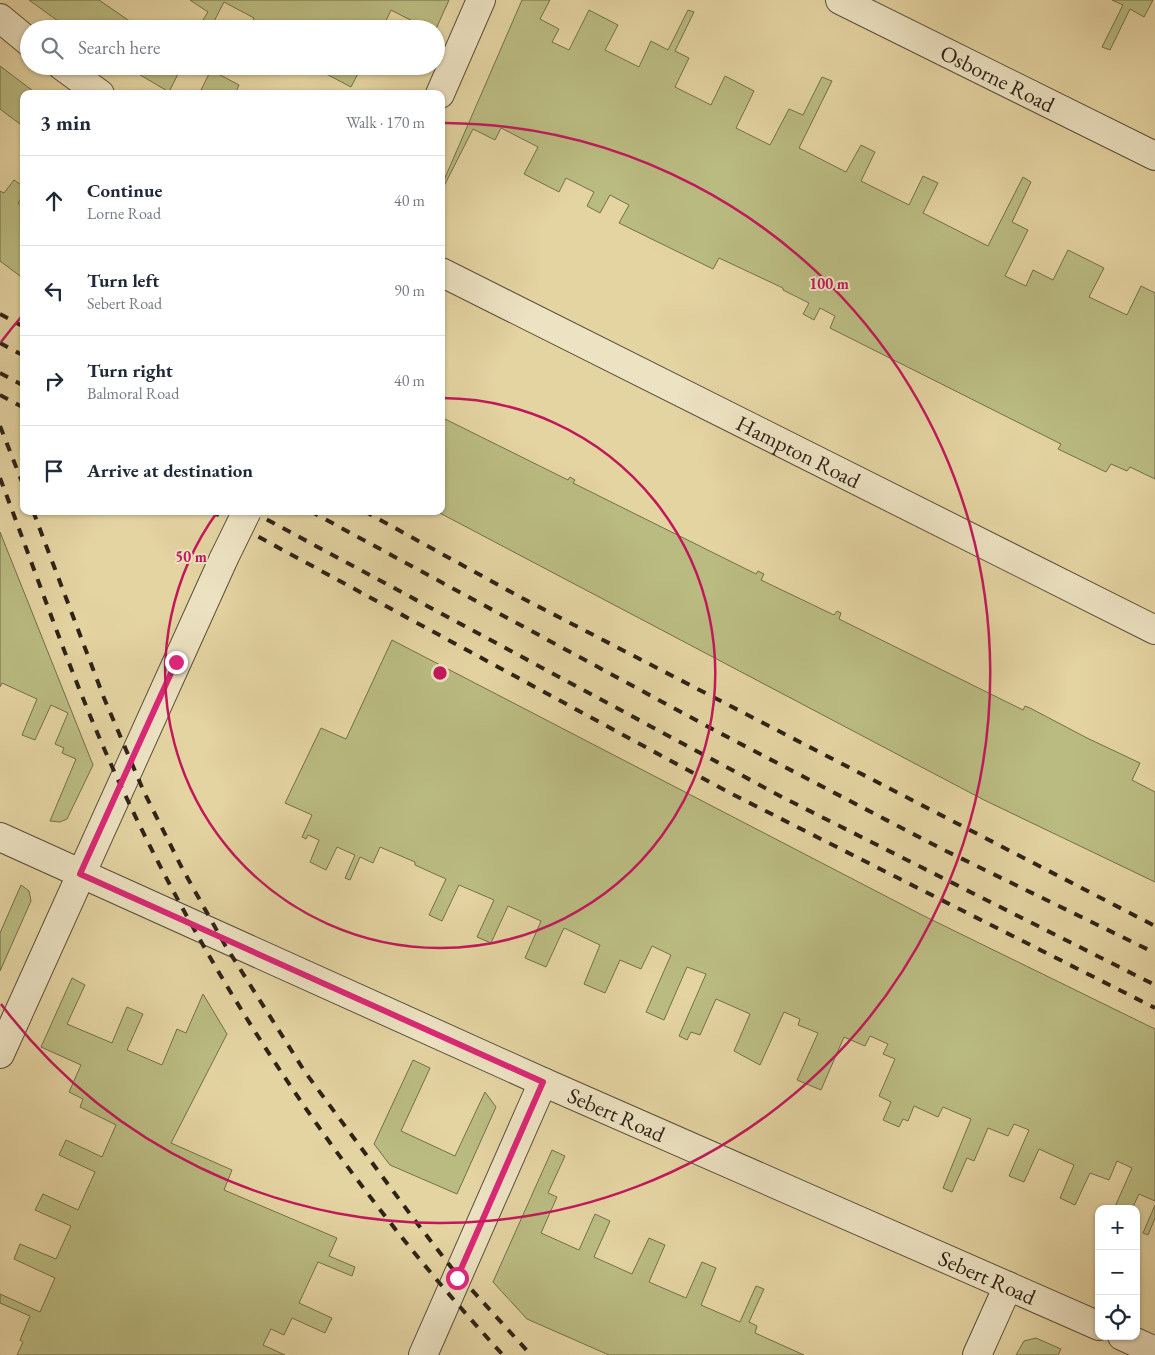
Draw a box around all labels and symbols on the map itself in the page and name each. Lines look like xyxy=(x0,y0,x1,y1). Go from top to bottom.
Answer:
street label: Osborne Road xyxy=(935,38,1060,119)
text: 100 m xyxy=(809,274,849,293)
street label: Hampton Road xyxy=(731,409,866,495)
text: 50 m xyxy=(175,547,207,566)
route end xyxy=(165,651,188,674)
centre of rings xyxy=(431,664,449,682)
street label: Sebert Road xyxy=(563,1081,670,1149)
street label: Sebert Road xyxy=(934,1243,1041,1312)
route start xyxy=(446,1267,469,1290)

